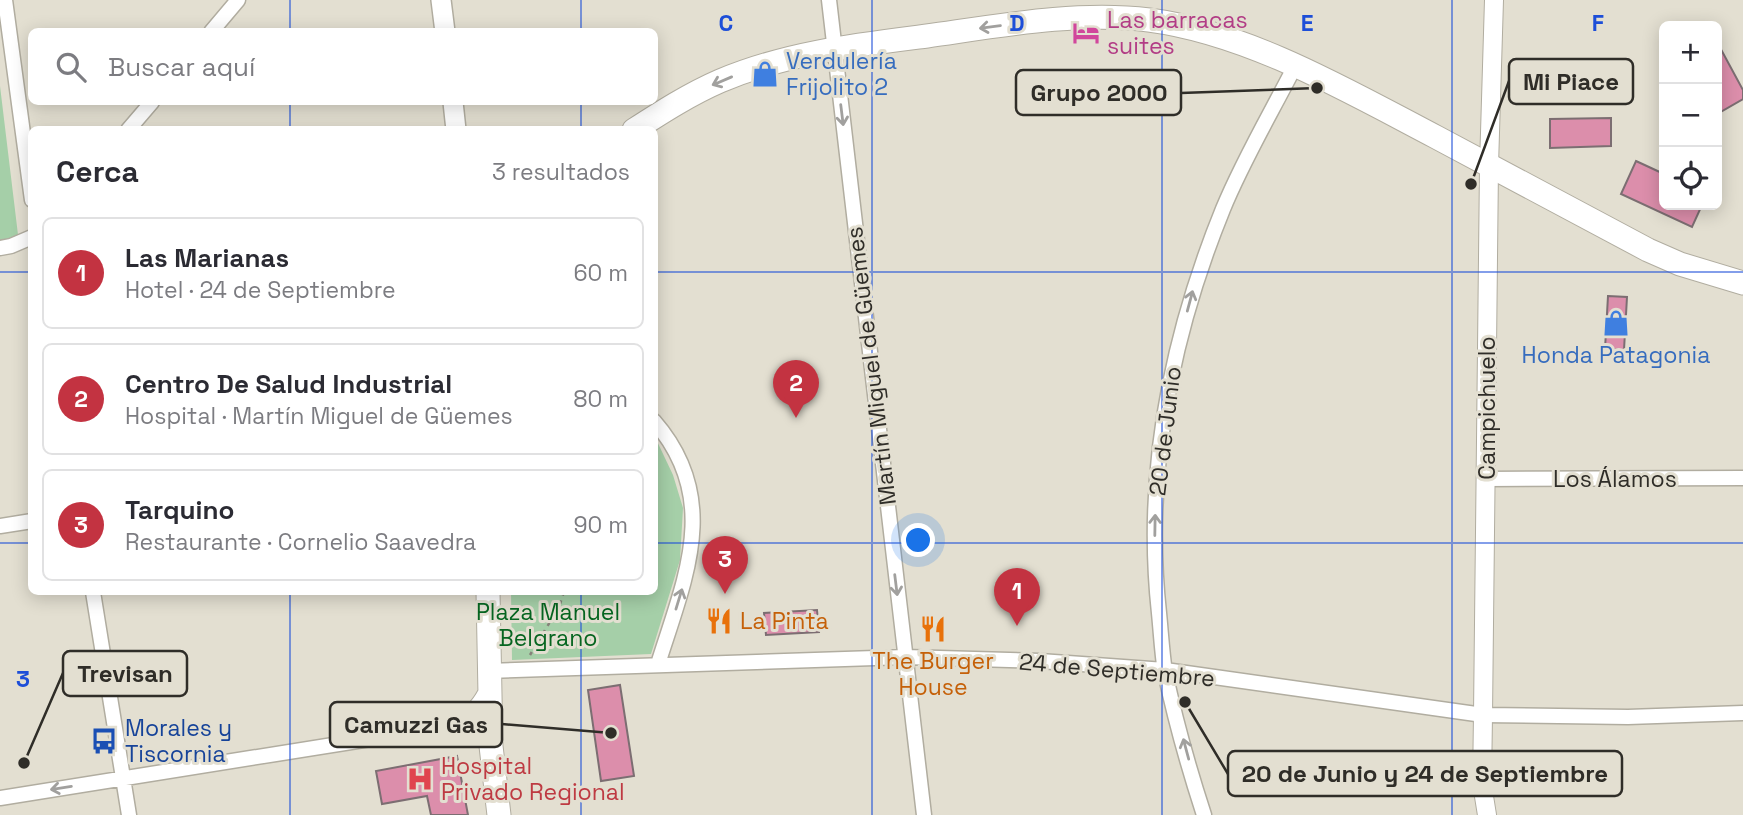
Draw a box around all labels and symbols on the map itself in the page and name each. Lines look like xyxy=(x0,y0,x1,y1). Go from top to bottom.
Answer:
place label: Las barracas suites xyxy=(1107,5,1248,61)
text: C xyxy=(719,8,733,38)
text: D xyxy=(1009,8,1025,38)
text: E xyxy=(1301,8,1313,38)
text: F xyxy=(1592,8,1604,38)
hotel icon: Las barracas suites xyxy=(1071,18,1101,48)
one-way arrow xyxy=(979,21,1002,34)
place label: Verdulería Frijolito 2 xyxy=(786,46,897,102)
shop icon: Verdulería Frijolito 2 xyxy=(750,59,780,89)
callout: Mi Piace xyxy=(1509,59,1633,104)
text: Mi Piace xyxy=(1523,66,1619,97)
callout: Grupo 2000 xyxy=(1016,70,1181,115)
one-way arrow xyxy=(712,75,733,88)
text: Grupo 2000 xyxy=(1030,77,1168,108)
one-way arrow xyxy=(835,104,848,126)
street label: Martín Miguel de Güemes xyxy=(839,225,903,507)
one-way arrow xyxy=(1184,290,1197,313)
shop icon: Honda Patagonia xyxy=(1601,308,1631,338)
street label: Campichuelo xyxy=(1472,336,1502,480)
place label: Honda Patagonia xyxy=(1522,340,1710,370)
pin: 2 xyxy=(773,360,819,418)
street label: 20 de Junio xyxy=(1142,365,1188,497)
street label: Los Álamos xyxy=(1553,464,1677,494)
one-way arrow xyxy=(1148,514,1162,537)
your location xyxy=(901,523,935,557)
pin: 3 xyxy=(702,536,748,594)
pin: 1 xyxy=(994,568,1040,626)
one-way arrow xyxy=(890,573,903,596)
one-way arrow xyxy=(673,588,686,610)
park label: Plaza Manuel Belgrano xyxy=(476,597,620,653)
restaurant icon: La Pinta xyxy=(704,606,734,636)
place label: La Pinta xyxy=(740,606,829,636)
restaurant icon: The Burger House xyxy=(918,614,948,644)
place label: The Burger House xyxy=(872,646,994,702)
street label: 24 de Septiembre xyxy=(1018,647,1216,693)
callout: Trevisan xyxy=(63,651,187,696)
text: Trevisan xyxy=(77,658,173,689)
text: 3 xyxy=(16,664,30,694)
callout: Camuzzi Gas xyxy=(330,702,502,747)
text: Camuzzi Gas xyxy=(344,709,488,740)
place label: Morales y Tiscornia xyxy=(125,713,232,769)
bus stop icon: Morales y Tiscornia xyxy=(89,726,119,756)
one-way arrow xyxy=(1179,739,1192,761)
place label: Hospital Privado Regional xyxy=(441,751,625,807)
callout: 20 de Junio y 24 de Septiembre xyxy=(1228,751,1622,796)
text: 20 de Junio y 24 de Septiembre xyxy=(1242,758,1608,789)
hospital icon: Hospital Privado Regional xyxy=(405,764,435,794)
one-way arrow xyxy=(51,782,73,795)

